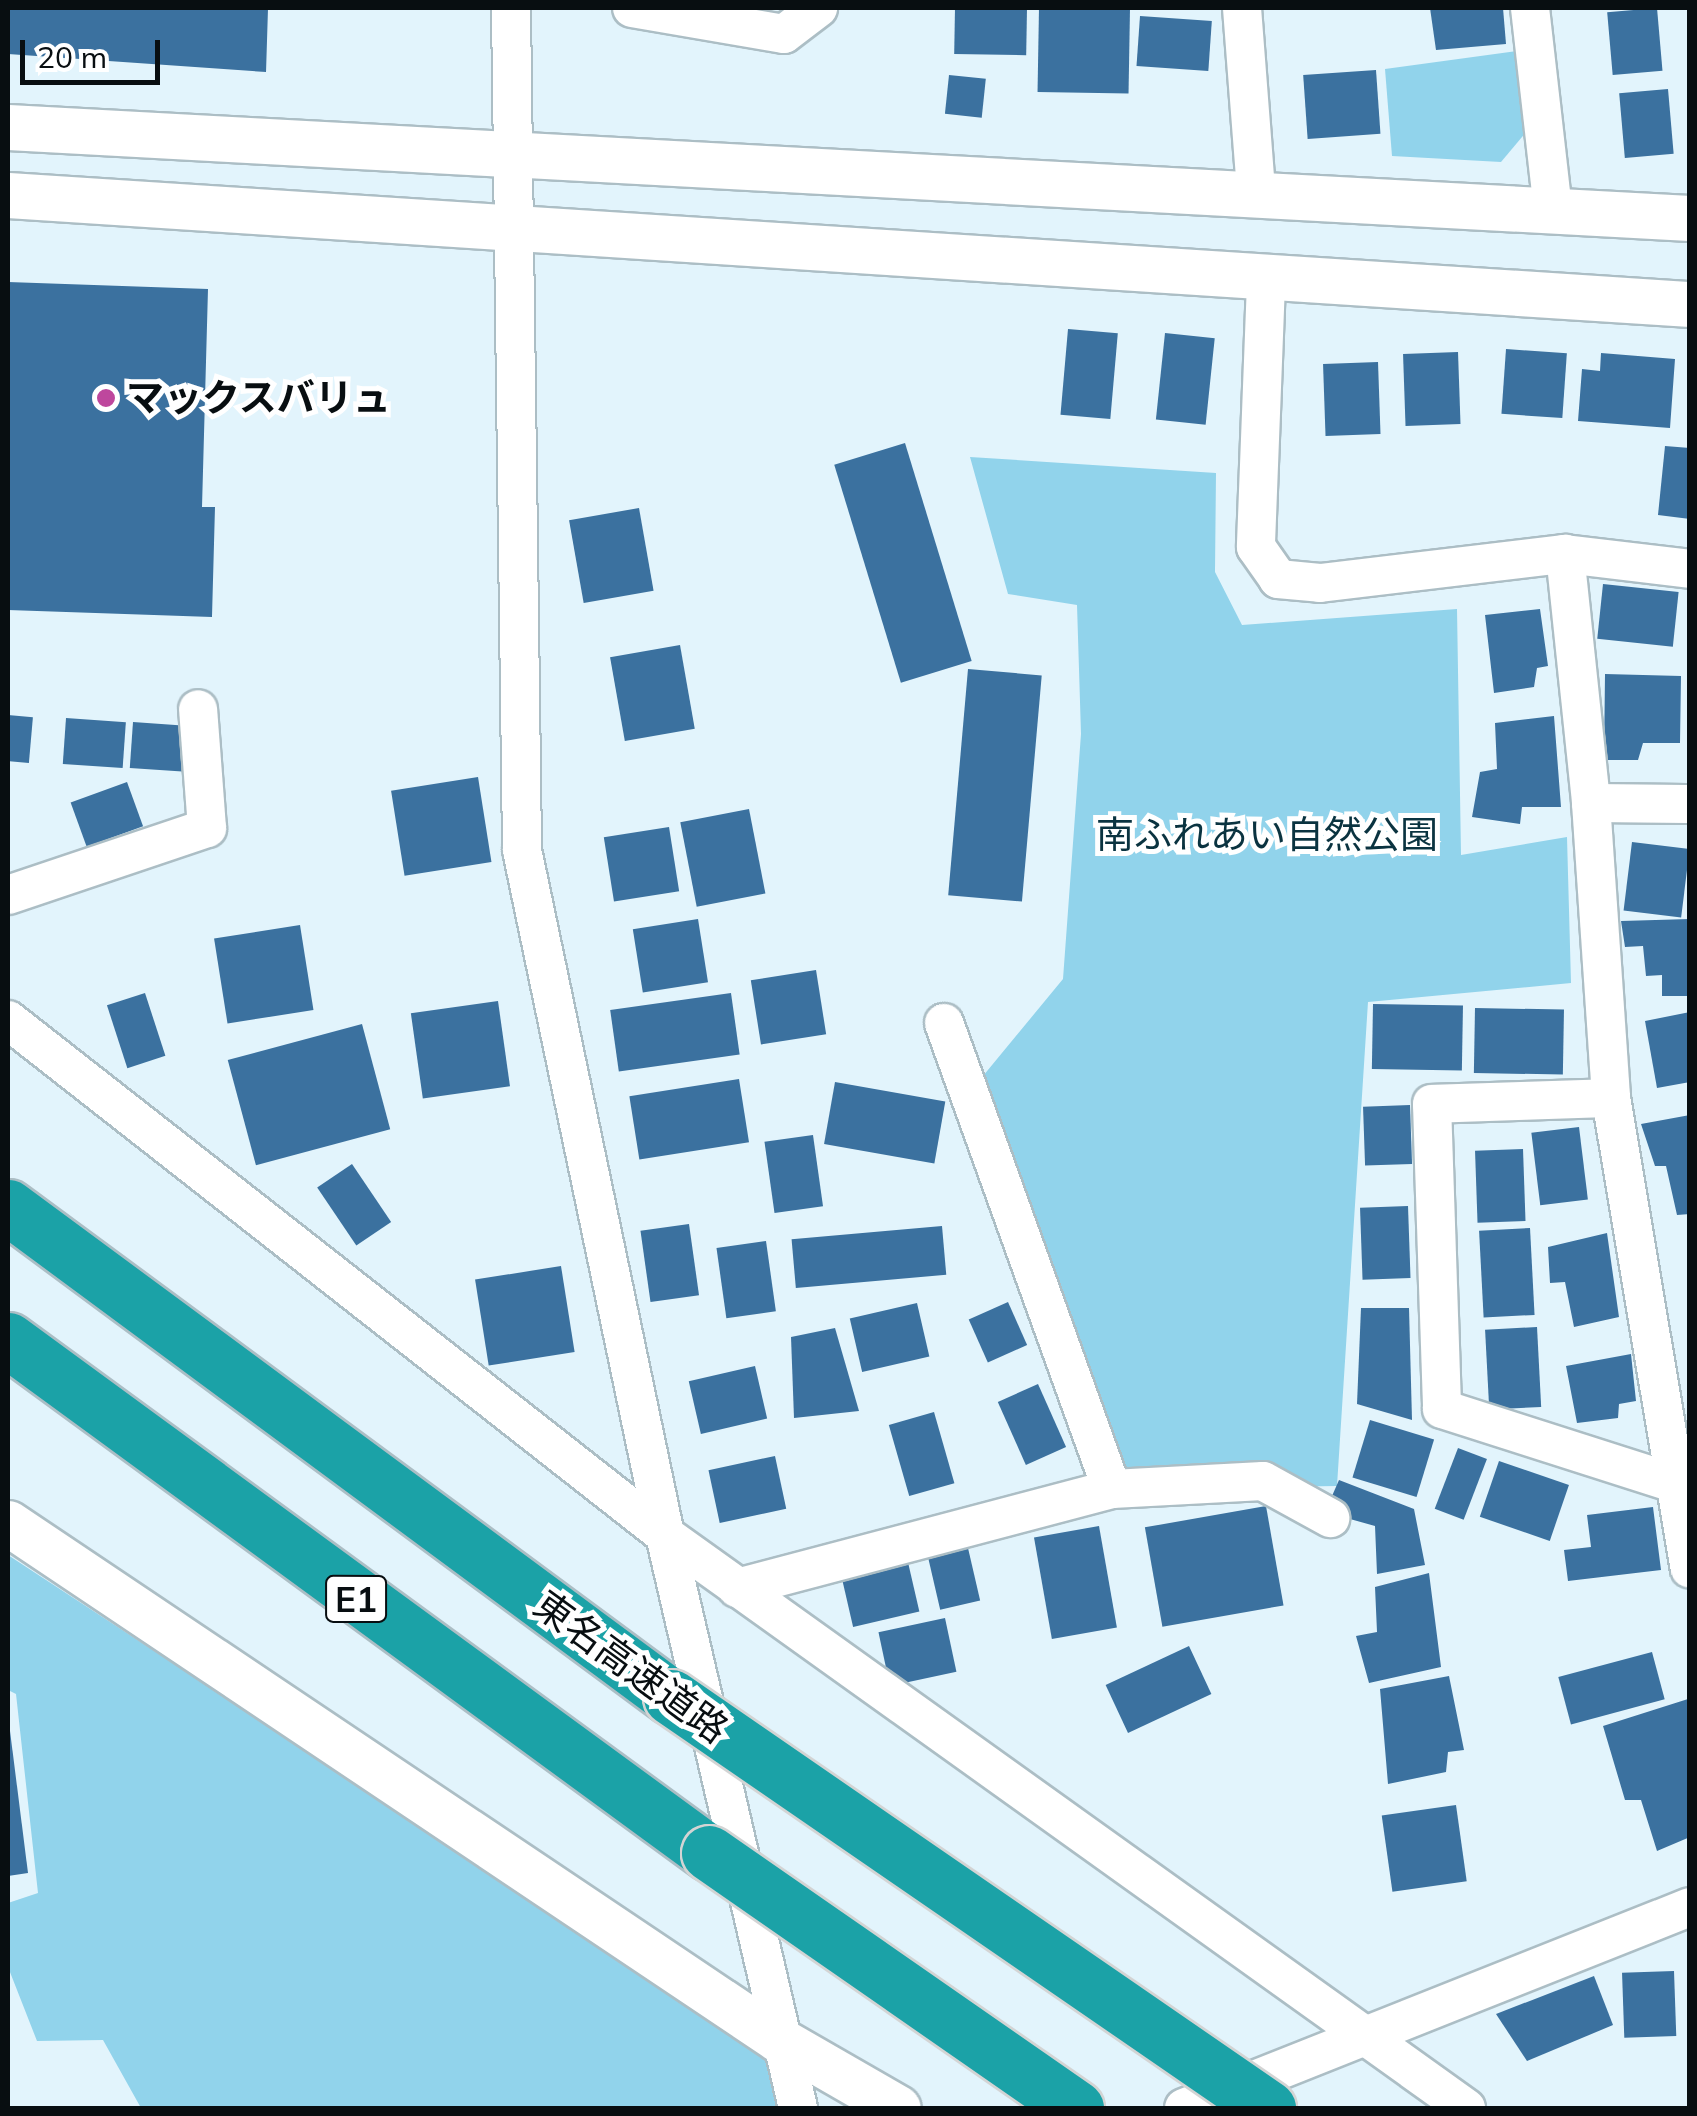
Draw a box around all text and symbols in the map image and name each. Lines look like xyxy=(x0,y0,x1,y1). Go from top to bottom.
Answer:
scale bar xyxy=(25,20,165,82)
text: 20 m xyxy=(37,38,107,76)
place label: マックスバリュ xyxy=(126,375,392,421)
marker: マックスバリュ xyxy=(95,387,117,409)
park label: 南ふれあい自然公園 xyxy=(1096,812,1438,858)
road number: E1 xyxy=(324,1569,388,1629)
street label: 東名高速道路 xyxy=(525,1582,737,1752)

